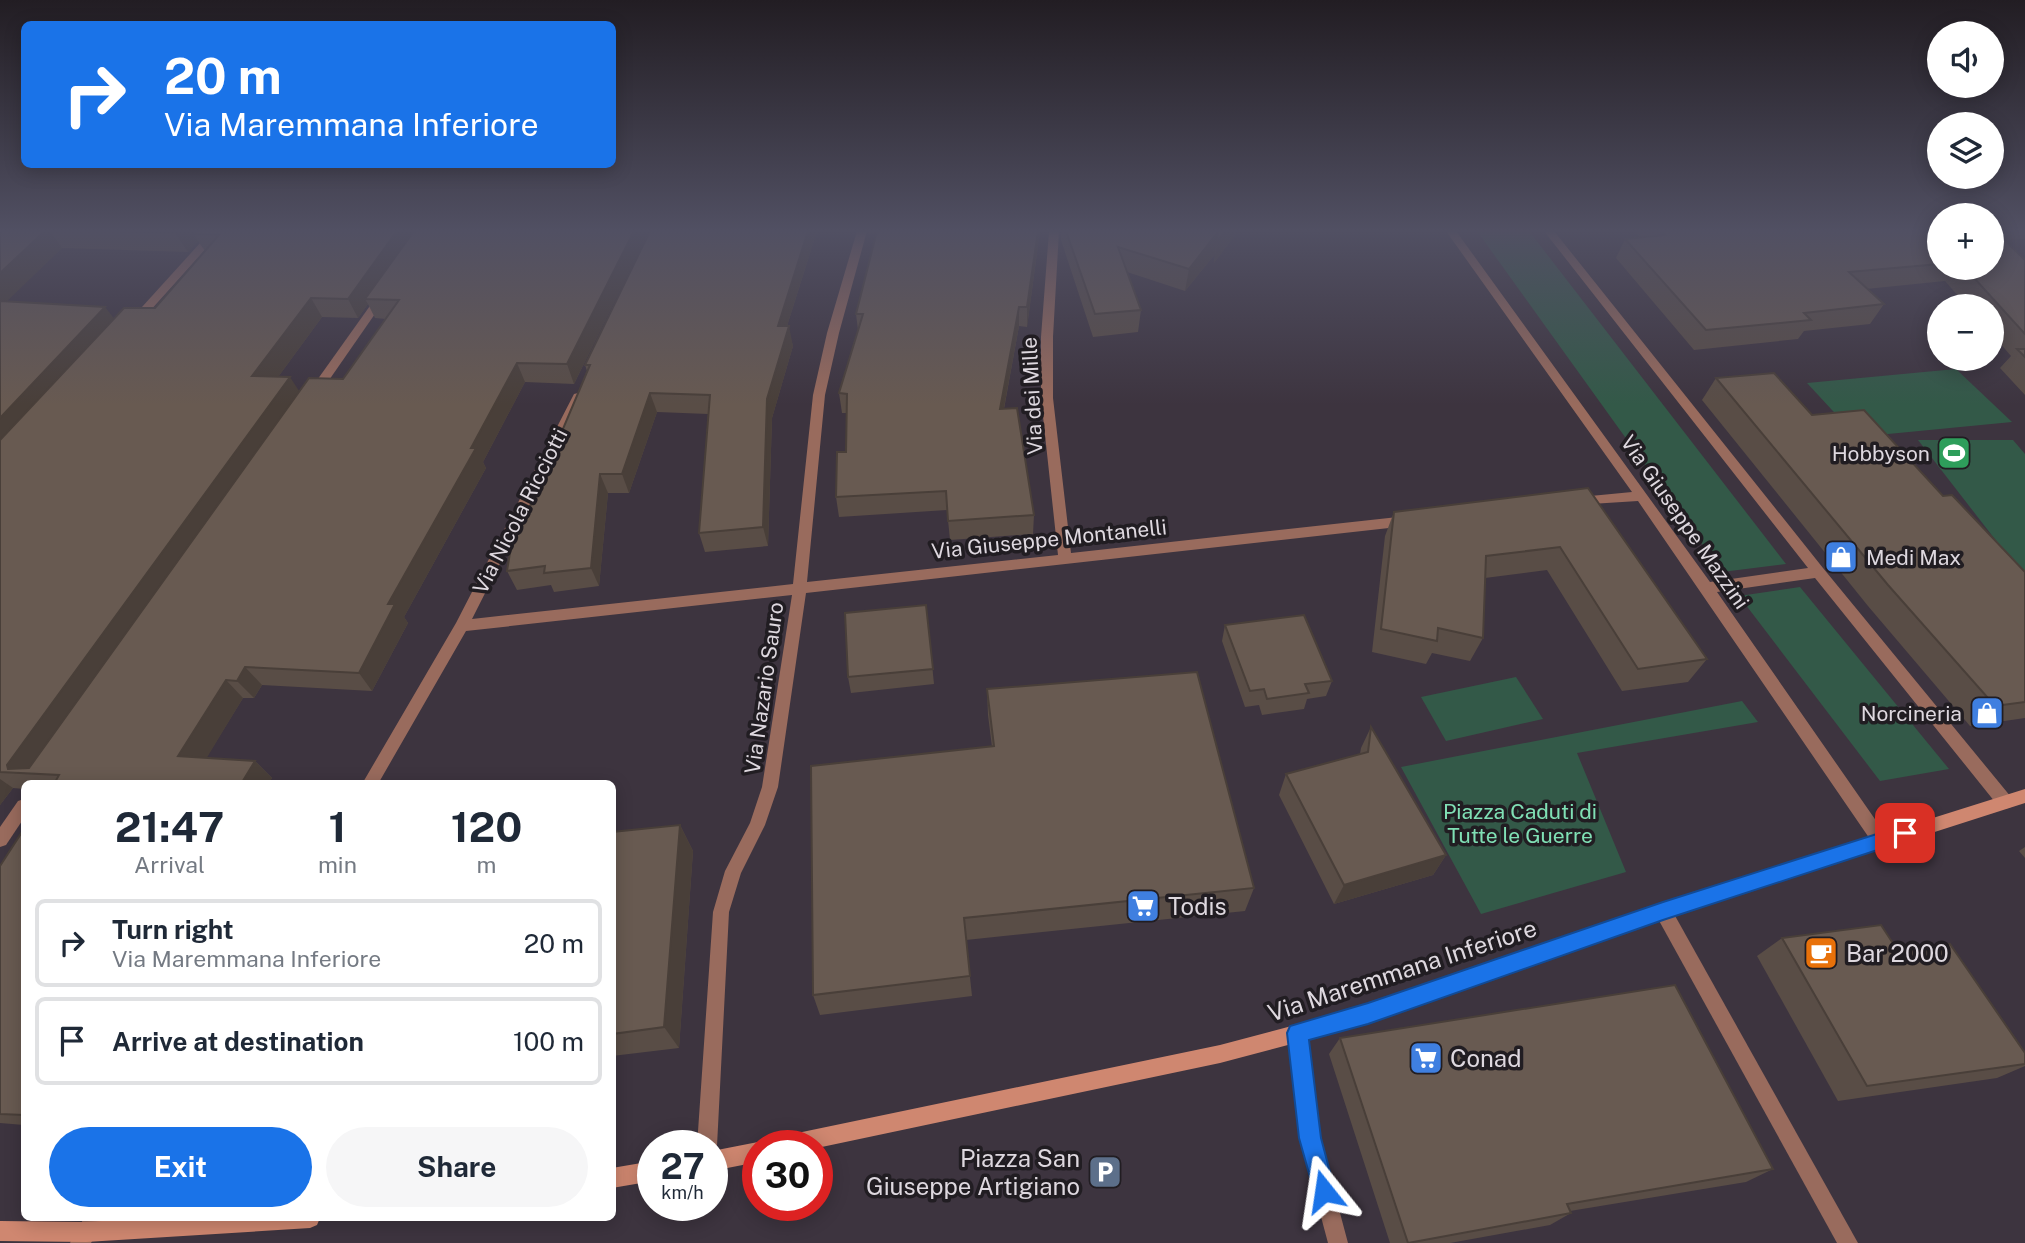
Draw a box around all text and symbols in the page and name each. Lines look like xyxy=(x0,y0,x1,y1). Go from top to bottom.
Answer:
map controls xyxy=(1927,21,2004,371)
button: sound xyxy=(1927,21,2004,98)
text: 20 m xyxy=(164,47,282,105)
icon: right xyxy=(49,49,140,140)
text: Via Maremmana Inferiore xyxy=(164,106,539,143)
button: layers xyxy=(1927,112,2004,189)
button: + xyxy=(1927,203,2004,280)
button: − xyxy=(1927,294,2004,371)
street label: Via dei Mille xyxy=(1016,336,1048,456)
street label: Via Nicola Ricciotti xyxy=(467,424,573,598)
street label: Via Giuseppe Mazzini xyxy=(1616,430,1754,614)
sports icon: Hobbyson xyxy=(1935,434,1973,472)
place label: Hobbyson xyxy=(1832,441,1930,466)
street label: Via Giuseppe Montanelli xyxy=(930,514,1168,564)
shop icon: Medi Max xyxy=(1822,538,1860,576)
place label: Medi Max xyxy=(1866,545,1961,570)
street label: Via Nazario Sauro xyxy=(740,600,788,776)
shop icon: Norcineria xyxy=(1968,694,2006,732)
place label: Norcineria xyxy=(1861,701,1962,726)
park label: Piazza Caduti di Tutte le Guerre xyxy=(1443,799,1597,848)
text: 21:47 xyxy=(115,802,224,851)
text: 1 xyxy=(328,802,346,851)
text: 120 xyxy=(451,802,522,851)
pin xyxy=(1875,803,1935,863)
icon: arrive xyxy=(1886,814,1924,852)
text: Arrival xyxy=(134,851,205,878)
text: min xyxy=(318,851,357,878)
text: m xyxy=(477,851,496,878)
supermarket icon: Todis xyxy=(1124,887,1162,925)
place label: Todis xyxy=(1168,892,1227,920)
street label: Via Maremmana Inferiore xyxy=(1264,913,1540,1027)
text: Turn right xyxy=(112,914,234,945)
icon: right xyxy=(53,924,91,962)
text: 20 m xyxy=(524,928,584,959)
cafe icon: Bar 2000 xyxy=(1802,934,1840,972)
place label: Bar 2000 xyxy=(1846,939,1949,967)
text: Via Maremmana Inferiore xyxy=(112,945,381,972)
icon: arrive xyxy=(53,1022,91,1060)
text: Arrive at destination xyxy=(112,1026,364,1057)
text: 100 m xyxy=(513,1026,584,1057)
supermarket icon: Conad xyxy=(1407,1039,1445,1077)
place label: Conad xyxy=(1450,1044,1521,1072)
button: Exit xyxy=(49,1127,312,1207)
button: Share xyxy=(326,1127,588,1207)
speed limit sign: 30 xyxy=(742,1130,833,1221)
place label: Piazza San Giuseppe Artigiano xyxy=(866,1144,1080,1200)
text: 27 xyxy=(660,1146,705,1187)
parking icon: Piazza San Giuseppe Artigiano xyxy=(1086,1153,1124,1191)
position arrow xyxy=(1287,1154,1361,1228)
text: km/h xyxy=(661,1182,704,1203)

